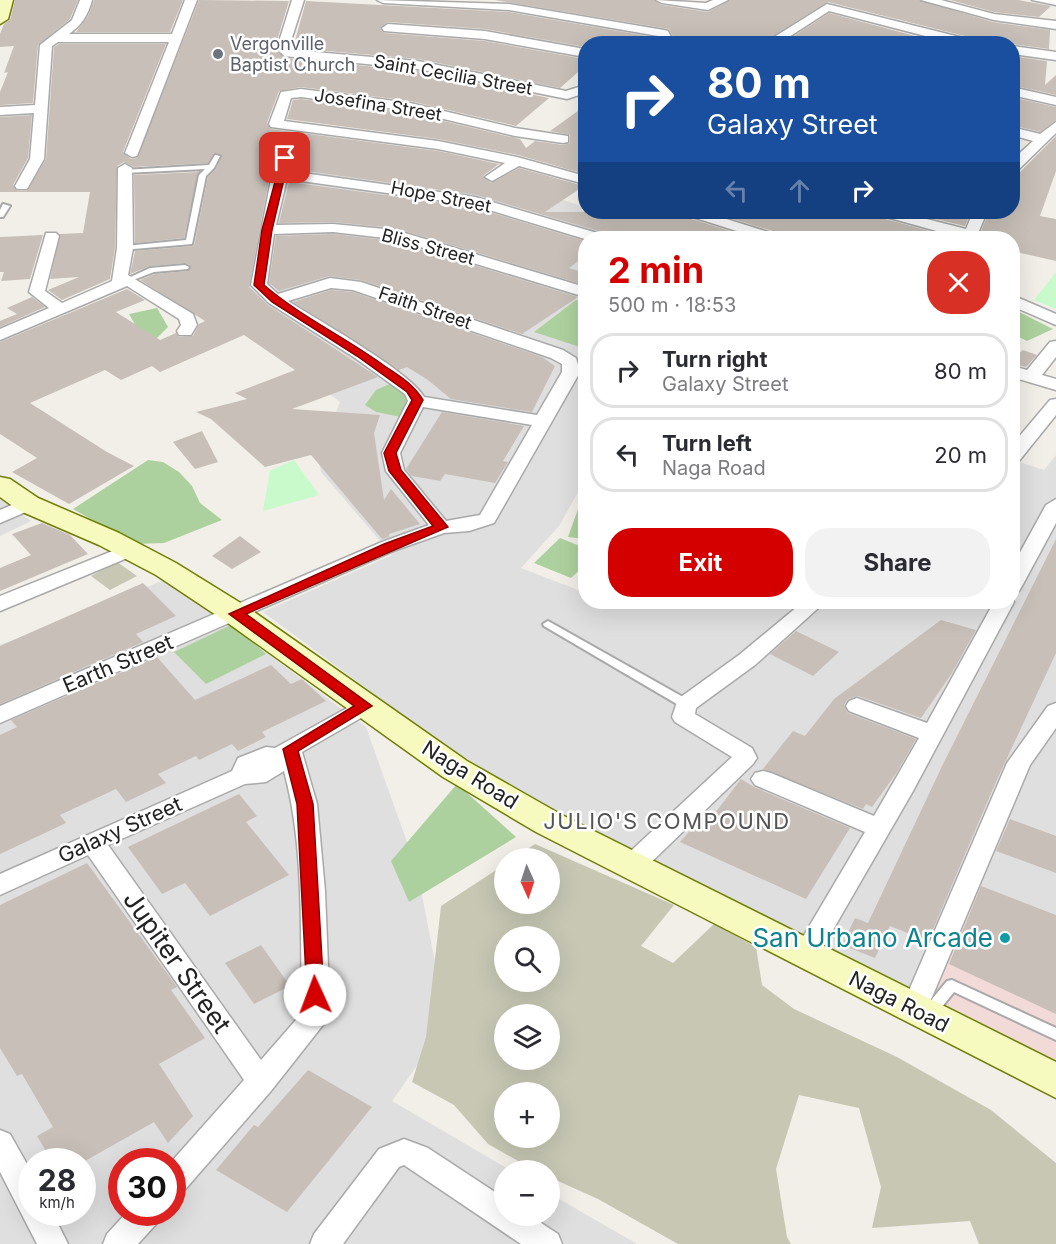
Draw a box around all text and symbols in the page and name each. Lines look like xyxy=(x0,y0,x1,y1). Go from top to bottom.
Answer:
place label: Vergonville Baptist Church xyxy=(230,33,355,75)
marker: Vergonville Baptist Church xyxy=(211,47,225,61)
street label: Saint Cecilia Street xyxy=(372,50,534,99)
text: 80 m xyxy=(707,57,811,108)
icon: right xyxy=(608,60,686,138)
street label: Josefina Street xyxy=(313,84,443,125)
text: Galaxy Street xyxy=(707,108,878,141)
pin xyxy=(259,132,310,183)
icon: arrive xyxy=(268,141,301,174)
icon: left xyxy=(720,174,753,207)
icon: ahead xyxy=(783,174,816,207)
icon: right xyxy=(846,174,879,207)
street label: Hope Street xyxy=(389,177,493,217)
street label: Bliss Street xyxy=(379,224,477,269)
text: 2 min xyxy=(608,248,704,292)
button: close xyxy=(927,251,990,314)
street label: Faith Street xyxy=(376,282,475,333)
text: 500 m · 18:53 xyxy=(608,293,736,317)
text: Turn right xyxy=(662,346,768,372)
icon: right xyxy=(611,354,644,387)
text: 80 m xyxy=(934,358,987,384)
text: Galaxy Street xyxy=(662,372,788,396)
text: Turn left xyxy=(662,430,752,456)
icon: left xyxy=(611,438,644,471)
text: 20 m xyxy=(934,442,987,468)
text: Naga Road xyxy=(662,456,766,480)
button: Exit xyxy=(608,528,793,597)
button: Share xyxy=(805,528,990,597)
street label: Earth Street xyxy=(59,629,177,698)
street label: Naga Road xyxy=(417,735,523,814)
street label: Galaxy Street xyxy=(54,791,186,868)
district label: JULIO'S COMPOUND xyxy=(543,808,791,834)
north arrow xyxy=(494,848,560,914)
map controls xyxy=(494,848,560,1226)
street label: Jupiter Street xyxy=(117,885,238,1039)
place label: San Urbano Arcade xyxy=(752,922,993,953)
button: search xyxy=(494,926,560,992)
marker: San Urbano Arcade xyxy=(998,931,1012,945)
position arrow xyxy=(283,963,347,1027)
street label: Naga Road xyxy=(845,966,953,1037)
button: layers xyxy=(494,1004,560,1070)
button: + xyxy=(494,1082,560,1148)
speed limit sign: 30 xyxy=(108,1148,186,1226)
button: − xyxy=(494,1160,560,1226)
text: 28 xyxy=(38,1162,76,1198)
text: km/h xyxy=(39,1193,75,1212)

